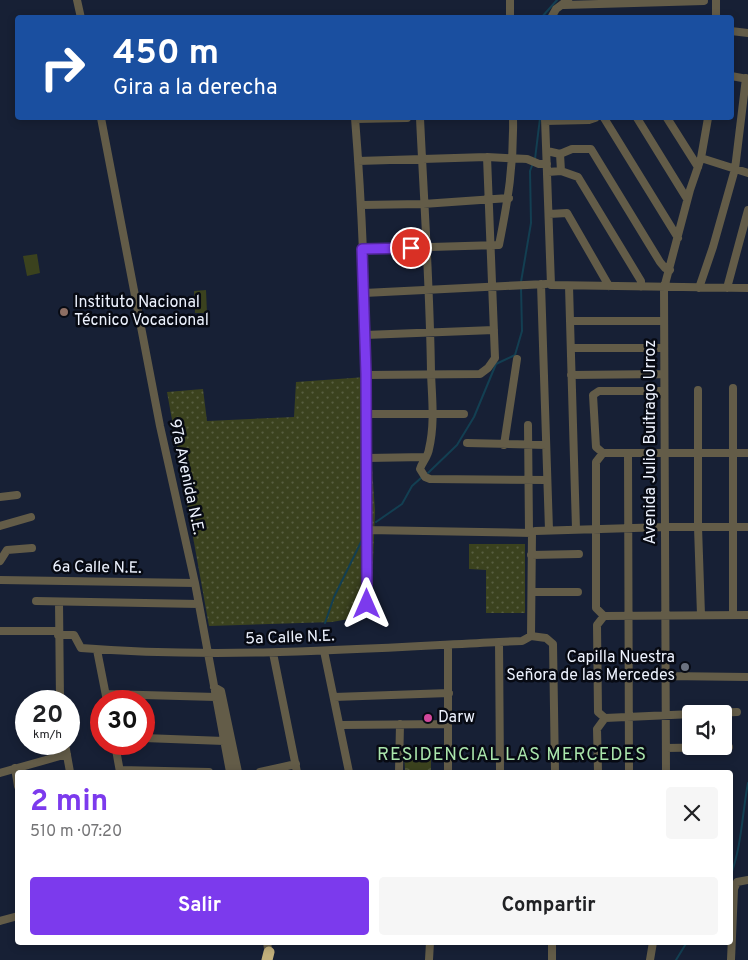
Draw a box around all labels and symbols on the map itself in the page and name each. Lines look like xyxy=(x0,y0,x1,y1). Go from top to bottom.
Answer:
pin xyxy=(390,227,432,269)
place label: Instituto Nacional Técnico Vocacional xyxy=(74,293,209,331)
marker: Instituto Nacional Técnico Vocacional xyxy=(58,306,70,318)
street label: Avenida Julio Buitrago Urroz xyxy=(641,340,661,544)
street label: 97a Avenida N.E. xyxy=(164,417,208,537)
street label: 6a Calle N.E. xyxy=(52,557,142,579)
position arrow xyxy=(340,577,392,629)
street label: 5a Calle N.E. xyxy=(245,626,335,650)
place label: Capilla Nuestra Señora de las Mercedes xyxy=(506,648,675,686)
marker: Capilla Nuestra Señora de las Mercedes xyxy=(679,661,691,673)
speed limit sign: 30 xyxy=(90,690,155,755)
place label: Darw xyxy=(438,708,475,728)
marker: Darw xyxy=(422,712,434,724)
district label: RESIDENCIAL LAS MERCEDES xyxy=(377,744,647,767)

